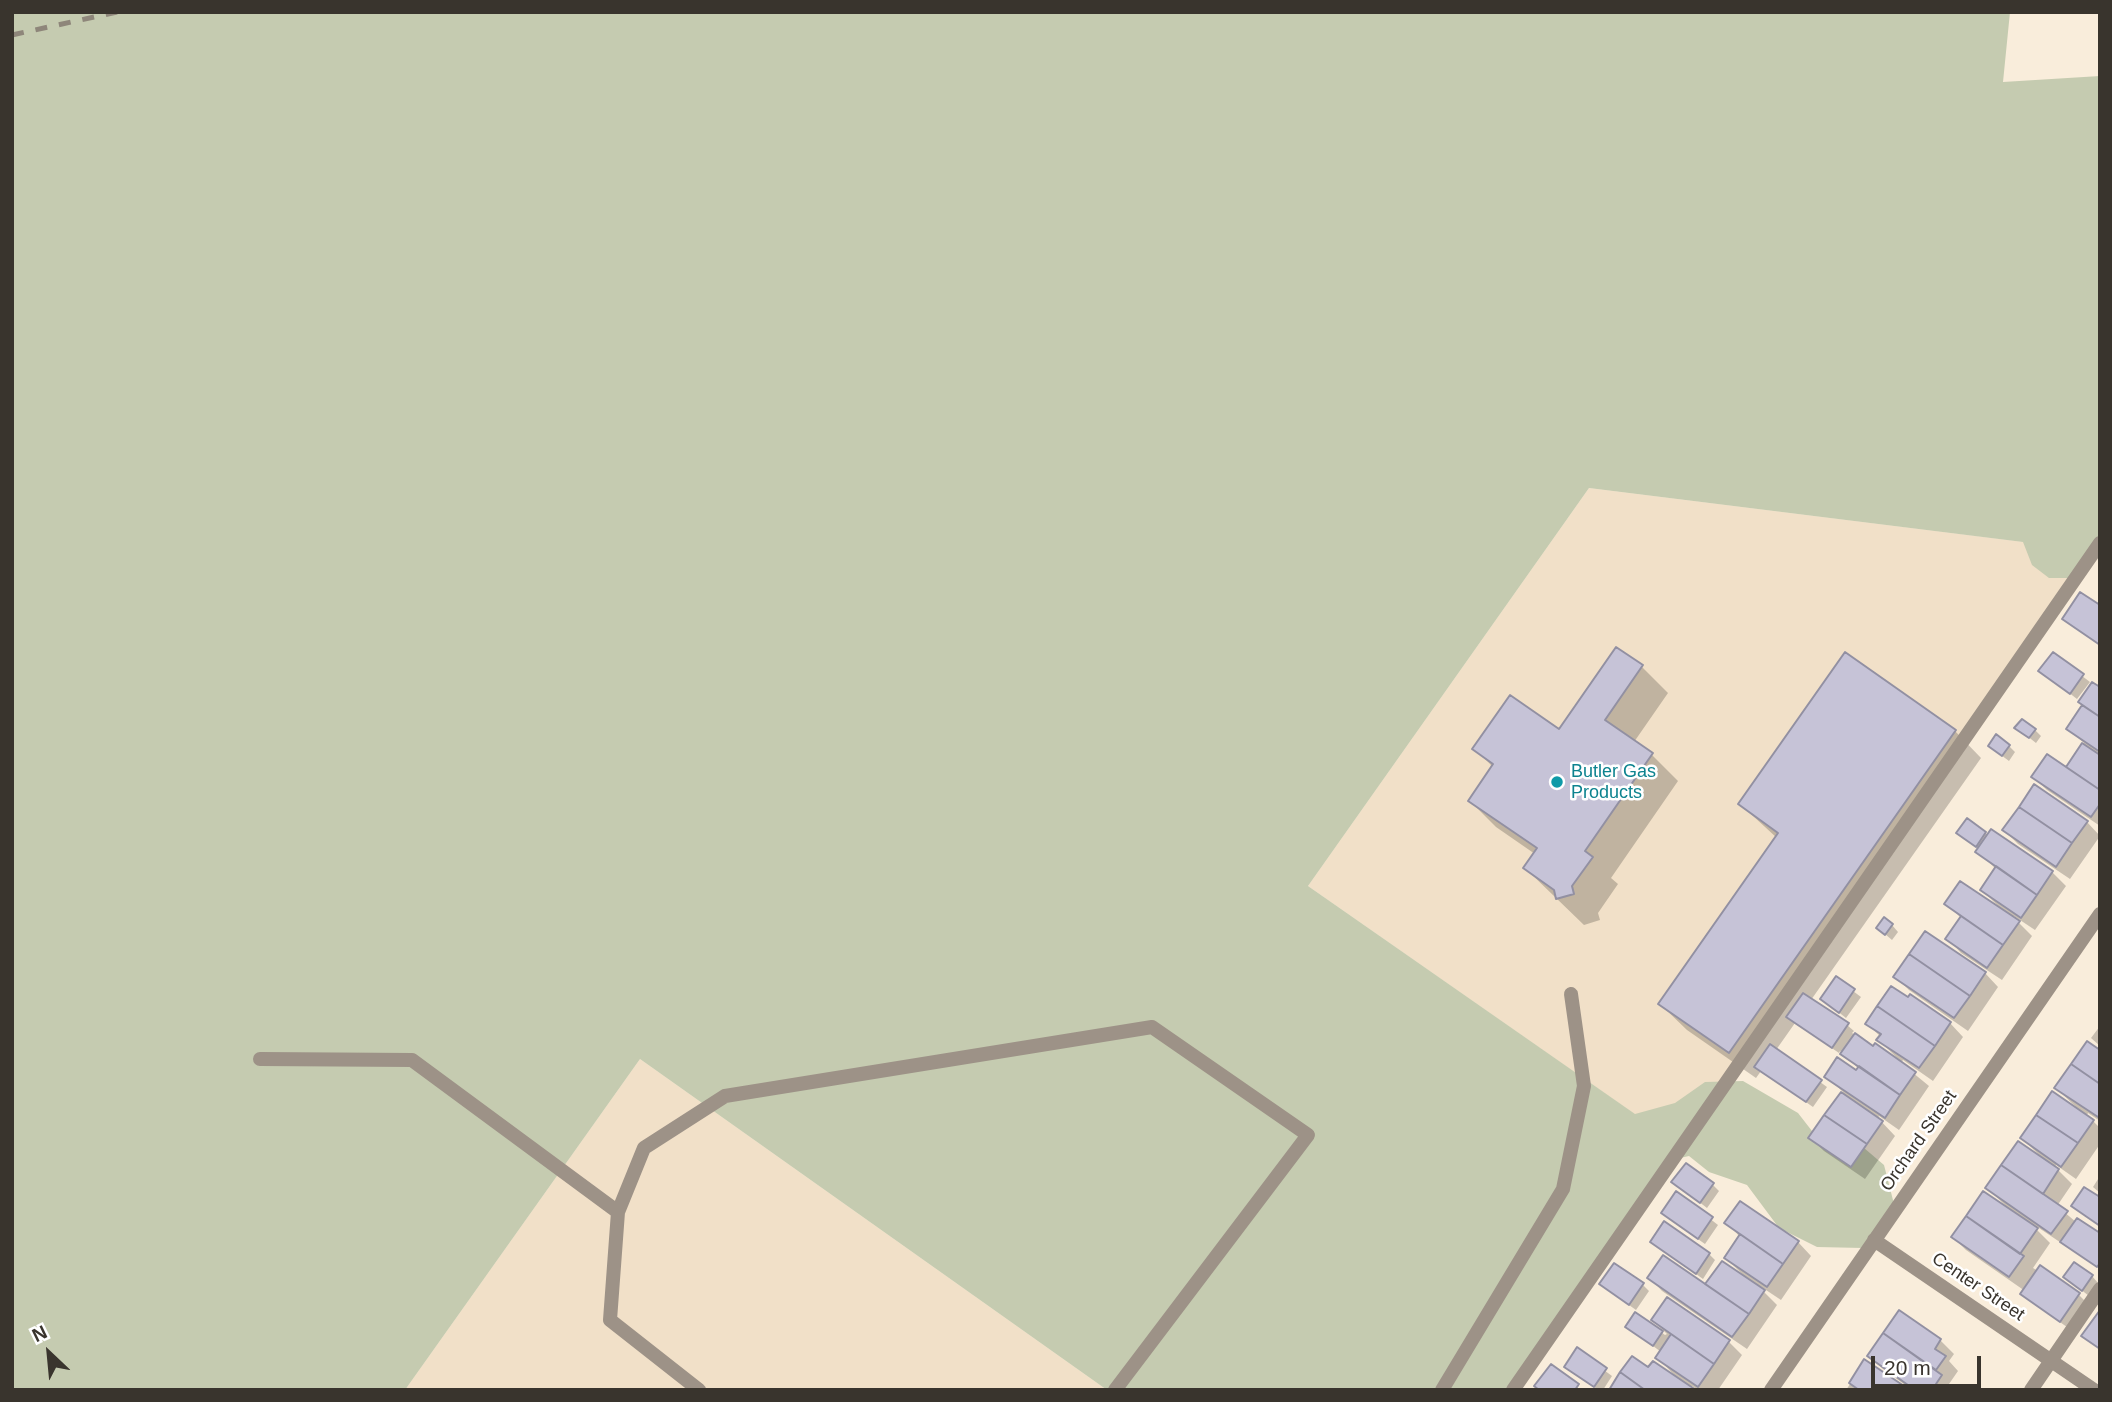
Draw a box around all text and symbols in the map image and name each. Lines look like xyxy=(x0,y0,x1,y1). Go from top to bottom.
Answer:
place label: Butler Gas Products xyxy=(1571,761,1656,804)
marker: Butler Gas Products xyxy=(1549,774,1565,790)
street label: Orchard Street xyxy=(1876,1086,1962,1196)
street label: Center Street xyxy=(1928,1248,2028,1326)
north arrow xyxy=(14,1318,84,1388)
text: N xyxy=(29,1321,50,1346)
scale bar xyxy=(1874,1342,1984,1386)
text: 20 m xyxy=(1884,1356,1931,1379)

